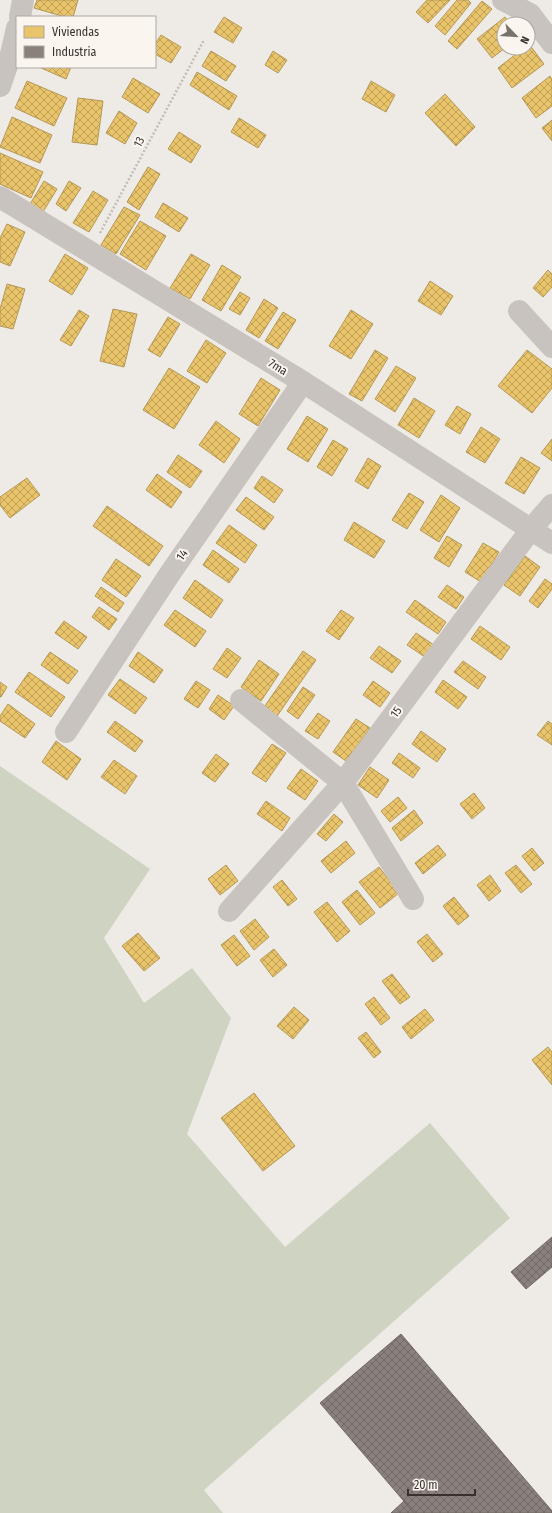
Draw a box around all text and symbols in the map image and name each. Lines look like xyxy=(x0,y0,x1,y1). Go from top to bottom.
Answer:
legend xyxy=(16,16,156,68)
north arrow xyxy=(496,16,536,56)
text: Viviendas xyxy=(52,25,99,39)
text: N xyxy=(517,34,532,46)
text: Industria xyxy=(52,45,96,59)
street label: 13 xyxy=(130,134,148,150)
street label: 7ma xyxy=(266,356,290,378)
street label: 14 xyxy=(173,547,191,563)
street label: 15 xyxy=(387,703,405,720)
scale bar xyxy=(408,1471,475,1497)
text: 20 m xyxy=(414,1478,438,1492)

